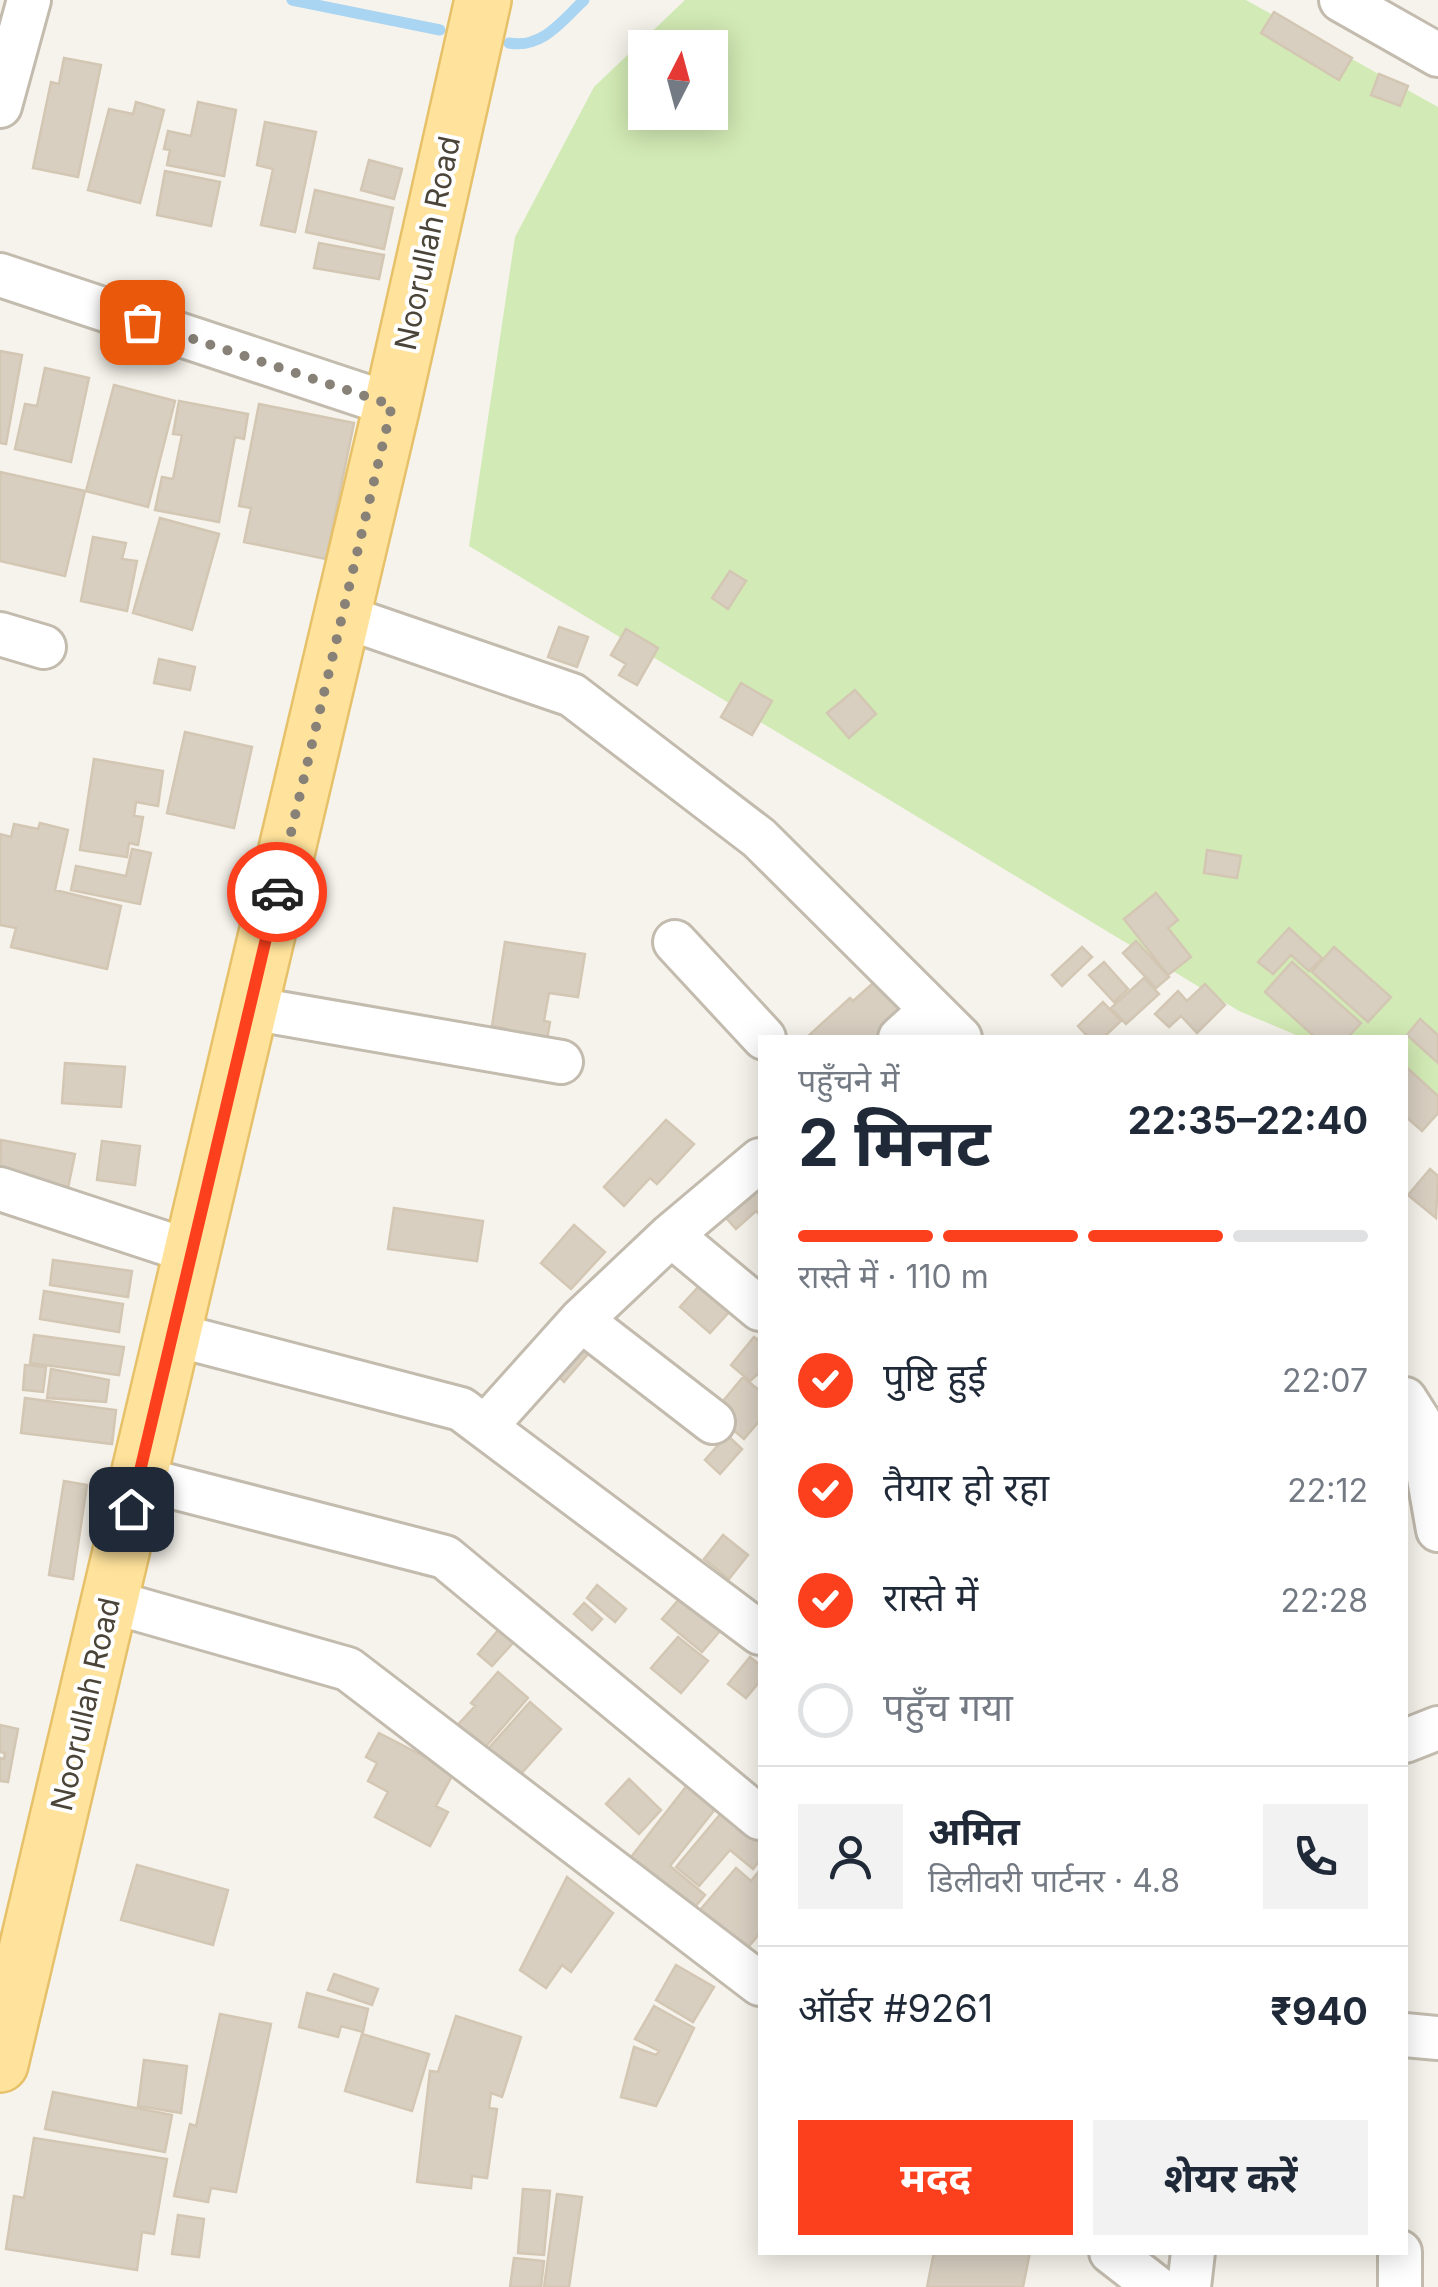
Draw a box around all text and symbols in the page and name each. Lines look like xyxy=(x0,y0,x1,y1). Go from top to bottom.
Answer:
north arrow xyxy=(628,30,728,130)
map controls xyxy=(628,30,728,130)
street label: Noorullah Road xyxy=(387,133,467,353)
pin xyxy=(100,280,185,365)
icon: bag xyxy=(115,295,170,350)
courier xyxy=(227,842,327,942)
icon: car xyxy=(250,865,305,920)
text: पहुँचने में xyxy=(798,1061,899,1100)
text: 22:35–22:40 xyxy=(1128,1097,1368,1143)
text: 2 मिनट xyxy=(798,1103,991,1182)
text: रास्ते में · 110 m xyxy=(798,1257,989,1296)
icon: check xyxy=(798,1353,853,1408)
text: पुष्टि हुई xyxy=(883,1354,986,1400)
text: 22:07 xyxy=(1282,1361,1368,1400)
icon: check xyxy=(798,1463,853,1518)
text: तैयार हो रहा xyxy=(883,1464,1049,1510)
pin xyxy=(89,1467,174,1552)
text: 22:12 xyxy=(1287,1471,1368,1510)
icon: home xyxy=(104,1482,159,1537)
icon: check xyxy=(798,1573,853,1628)
text: रास्ते में xyxy=(883,1574,978,1620)
text: 22:28 xyxy=(1280,1581,1368,1620)
street label: Noorullah Road xyxy=(43,1594,127,1814)
text: पहुँच गया xyxy=(883,1684,1013,1730)
button: person xyxy=(798,1804,903,1909)
button: phone xyxy=(1263,1804,1368,1909)
text: अमित xyxy=(928,1808,1020,1854)
text: डिलीवरी पार्टनर · 4.8 xyxy=(928,1861,1180,1900)
text: ऑर्डर #9261 xyxy=(798,1985,993,2031)
text: ₹940 xyxy=(1270,1988,1368,2034)
button: मदद xyxy=(798,2120,1073,2235)
button: शेयर करें xyxy=(1093,2120,1368,2235)

